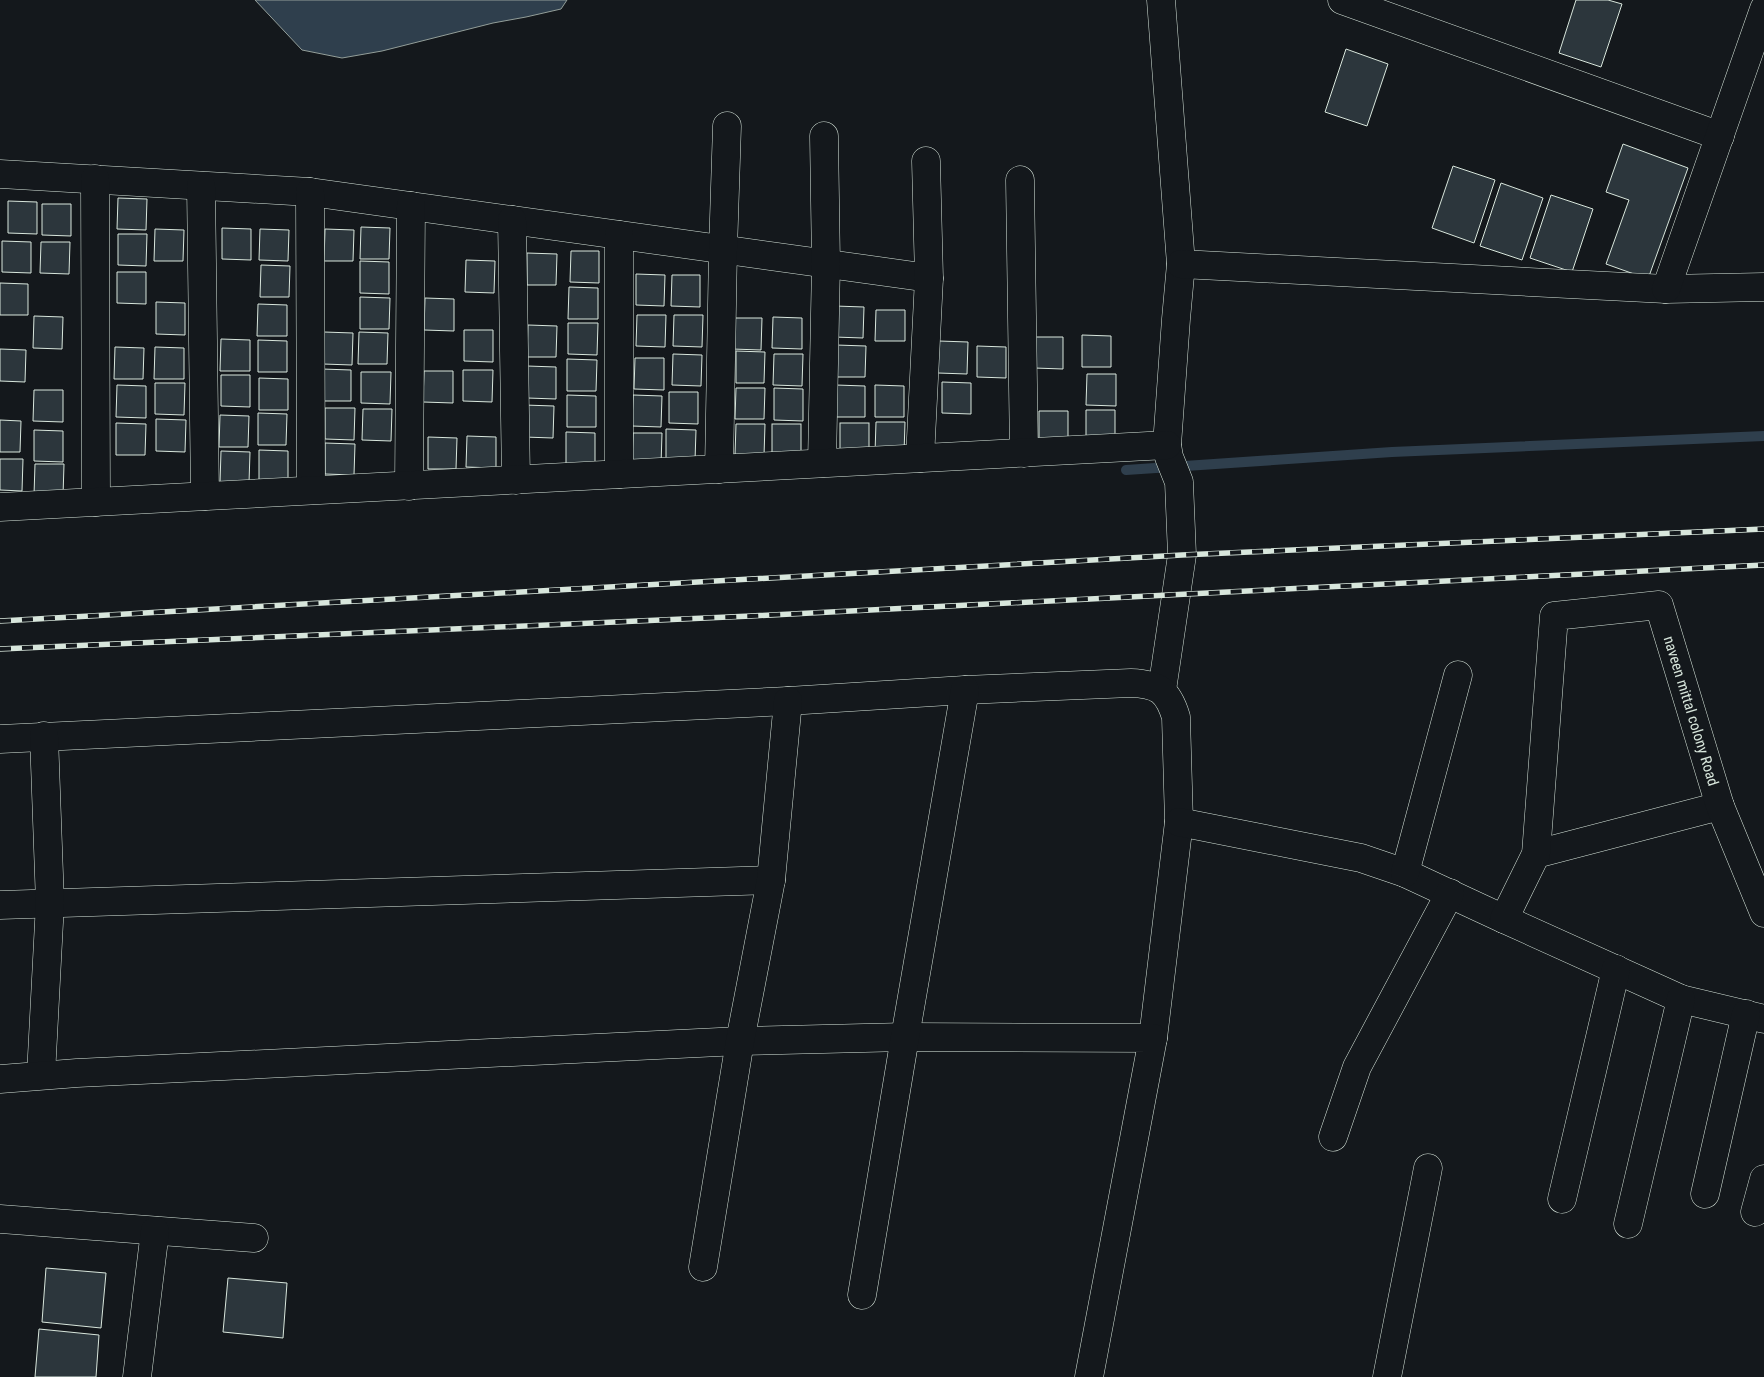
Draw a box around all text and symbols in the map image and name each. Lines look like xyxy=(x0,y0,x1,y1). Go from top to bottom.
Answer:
street label: naveen mittal colony Road xyxy=(1660,634,1722,788)

